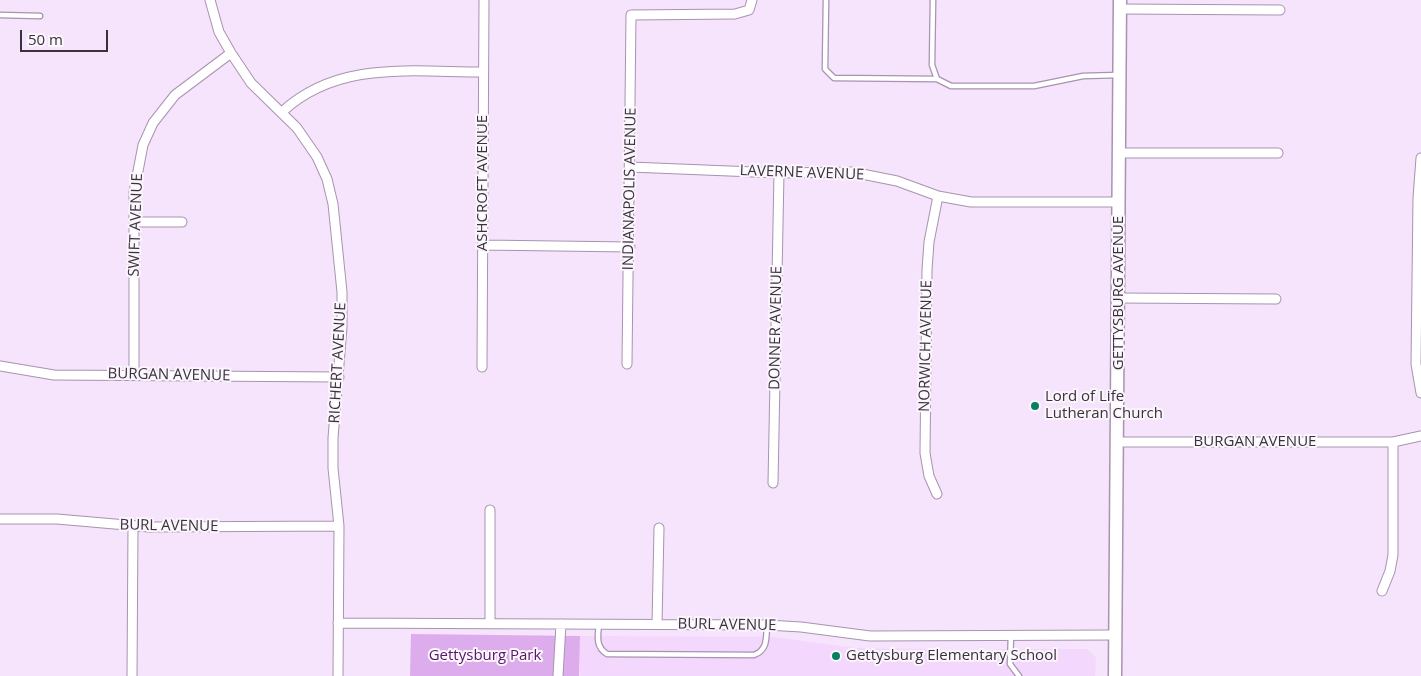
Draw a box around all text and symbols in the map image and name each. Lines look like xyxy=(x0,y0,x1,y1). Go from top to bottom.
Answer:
scale bar xyxy=(22,20,110,52)
text: 50 m xyxy=(28,29,63,49)
street label: INDIANAPOLIS AVENUE xyxy=(620,107,640,271)
street label: ASHCROFT AVENUE xyxy=(474,115,492,251)
street label: LAVERNE AVENUE xyxy=(739,162,865,184)
street label: SWIFT AVENUE xyxy=(125,173,147,277)
street label: GETTYSBURG AVENUE xyxy=(1110,216,1128,370)
street label: DONNER AVENUE xyxy=(766,266,786,390)
street label: NORWICH AVENUE xyxy=(916,280,936,412)
street label: RICHERT AVENUE xyxy=(326,302,350,424)
street label: BURGAN AVENUE xyxy=(107,365,231,385)
place label: Lord of Life Lutheran Church xyxy=(1045,388,1163,423)
marker: Lord of Life Lutheran Church xyxy=(1029,400,1041,412)
street label: BURGAN AVENUE xyxy=(1194,433,1316,451)
street label: BURL AVENUE xyxy=(119,516,219,536)
street label: BURL AVENUE xyxy=(677,615,777,635)
park label: Gettysburg Park xyxy=(429,647,541,665)
place label: Gettysburg Elementary School xyxy=(846,647,1057,665)
marker: Gettysburg Elementary School xyxy=(830,650,842,662)

